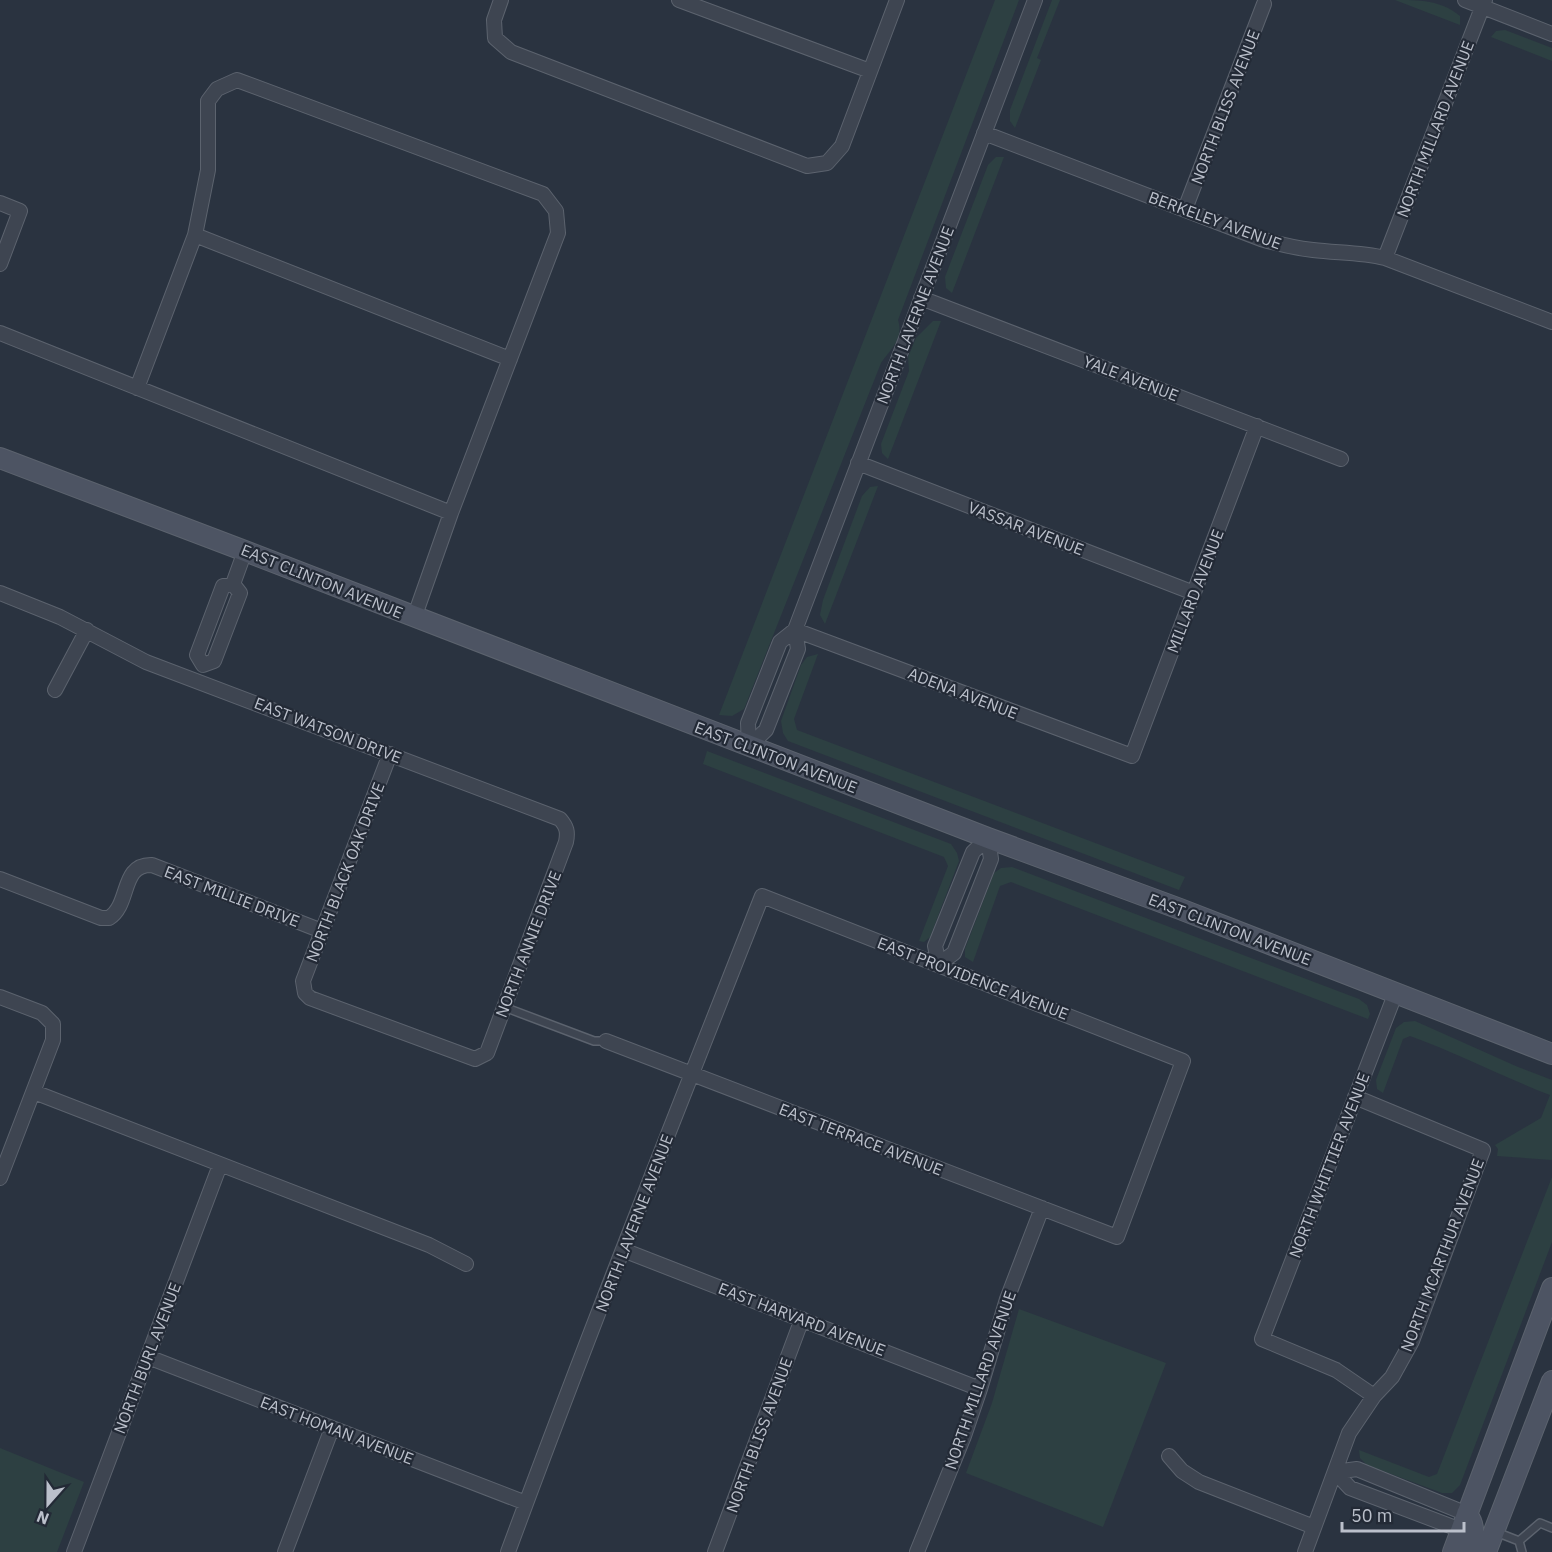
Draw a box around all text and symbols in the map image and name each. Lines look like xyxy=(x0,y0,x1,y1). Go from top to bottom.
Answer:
street label: NORTH BLISS AVENUE xyxy=(1186,27,1264,187)
street label: NORTH MILLARD AVENUE xyxy=(1392,38,1478,220)
street label: BERKELEY AVENUE xyxy=(1146,187,1284,253)
street label: NORTH LAVERNE AVENUE xyxy=(872,223,958,407)
street label: YALE AVENUE xyxy=(1081,351,1181,405)
street label: VASSAR AVENUE xyxy=(965,497,1087,559)
street label: MILLARD AVENUE xyxy=(1162,526,1228,656)
street label: EAST CLINTON AVENUE xyxy=(238,539,406,623)
street label: ADENA AVENUE xyxy=(905,663,1021,723)
street label: EAST WATSON DRIVE xyxy=(252,693,404,767)
street label: EAST CLINTON AVENUE xyxy=(692,717,860,797)
street label: NORTH BLACK OAK DRIVE xyxy=(301,779,389,965)
street label: EAST MILLIE DRIVE xyxy=(162,861,302,931)
street label: NORTH ANNIE DRIVE xyxy=(491,868,565,1020)
street label: EAST CLINTON AVENUE xyxy=(1146,889,1314,969)
street label: EAST PROVIDENCE AVENUE xyxy=(875,932,1071,1024)
street label: NORTH WHITTIER AVENUE xyxy=(1284,1069,1374,1261)
street label: EAST TERRACE AVENUE xyxy=(776,1099,946,1179)
street label: NORTH LAVERNE AVENUE xyxy=(591,1131,677,1315)
street label: NORTH MCARTHUR AVENUE xyxy=(1396,1156,1488,1354)
street label: EAST HARVARD AVENUE xyxy=(716,1278,888,1360)
street label: NORTH BURL AVENUE xyxy=(109,1280,185,1436)
street label: NORTH MILLARD AVENUE xyxy=(940,1288,1020,1472)
street label: NORTH BLISS AVENUE xyxy=(722,1355,796,1515)
street label: EAST HOMAN AVENUE xyxy=(257,1392,417,1468)
north arrow xyxy=(18,1474,78,1534)
scale bar xyxy=(1342,1495,1464,1533)
text: 50 m xyxy=(1351,1504,1393,1527)
text: N xyxy=(34,1507,52,1529)

